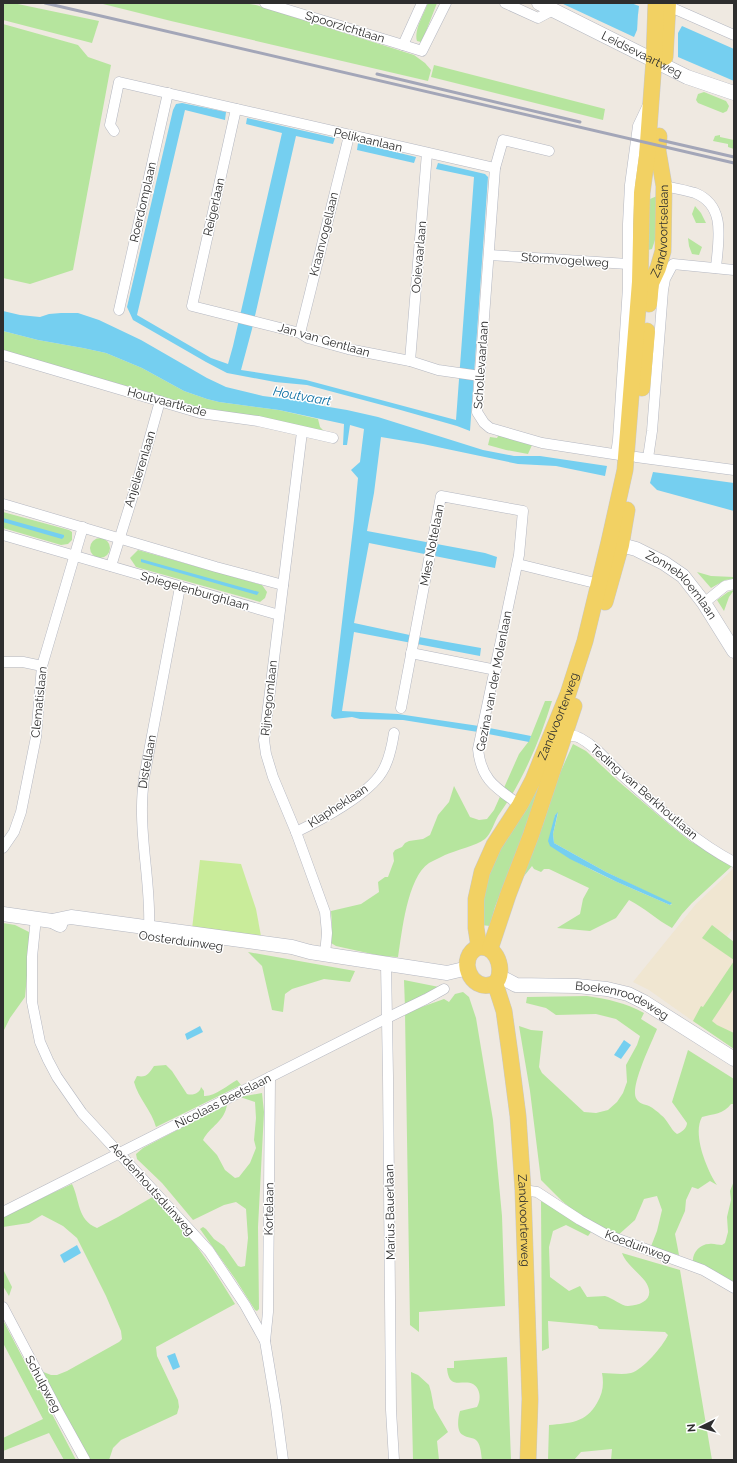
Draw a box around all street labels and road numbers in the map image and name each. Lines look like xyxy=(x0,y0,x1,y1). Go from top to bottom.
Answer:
street label: Spoorzichtlaan xyxy=(303,8,387,46)
street label: Leidsevaartweg xyxy=(599,28,684,80)
street label: Pelikaanlaan xyxy=(332,125,404,155)
street label: Roerdomplaan xyxy=(127,160,159,244)
street label: Reigerlaan xyxy=(201,177,227,237)
street label: Zandvoortselaan xyxy=(648,185,671,279)
street label: Kraanvogellaan xyxy=(307,190,341,278)
street label: Ooievaarlaan xyxy=(409,220,429,294)
street label: Stormvogelweg xyxy=(521,250,609,270)
street label: Jan van Gentlaan xyxy=(277,320,371,360)
street label: Schollevaarlaan xyxy=(471,320,491,410)
street label: Houtvaartkade xyxy=(126,385,208,419)
street label: Anjelierenlaan xyxy=(122,429,158,509)
street label: Mies Noltelaan xyxy=(417,503,447,587)
street label: Zonnebloemlaan xyxy=(643,548,719,622)
street label: Spiegelenburghlaan xyxy=(139,569,251,613)
street label: Gezina van der Molenlaan xyxy=(473,610,515,752)
street label: Rijnegomlaan xyxy=(258,659,280,737)
street label: Clematislaan xyxy=(28,666,50,738)
street label: Zandvoorterweg xyxy=(535,671,581,762)
street label: Distellaan xyxy=(136,734,159,789)
street label: Teding van Berkhoutlaan xyxy=(588,742,700,842)
street label: Klapheklaan xyxy=(305,781,371,831)
street label: Oosterduinweg xyxy=(138,928,224,954)
street label: Boekenroodeweg xyxy=(575,979,671,1023)
street label: Nicolaas Beetslaan xyxy=(173,1071,273,1131)
street label: Aerdenhoutsduinweg xyxy=(107,1140,197,1238)
street label: Marius Bauerlaan xyxy=(382,1164,398,1260)
street label: Zandvoorterweg xyxy=(515,1174,533,1267)
street label: Kortelaan xyxy=(262,1182,276,1236)
street label: Koeduinweg xyxy=(603,1227,673,1265)
street label: Schulpweg xyxy=(22,1353,64,1415)

